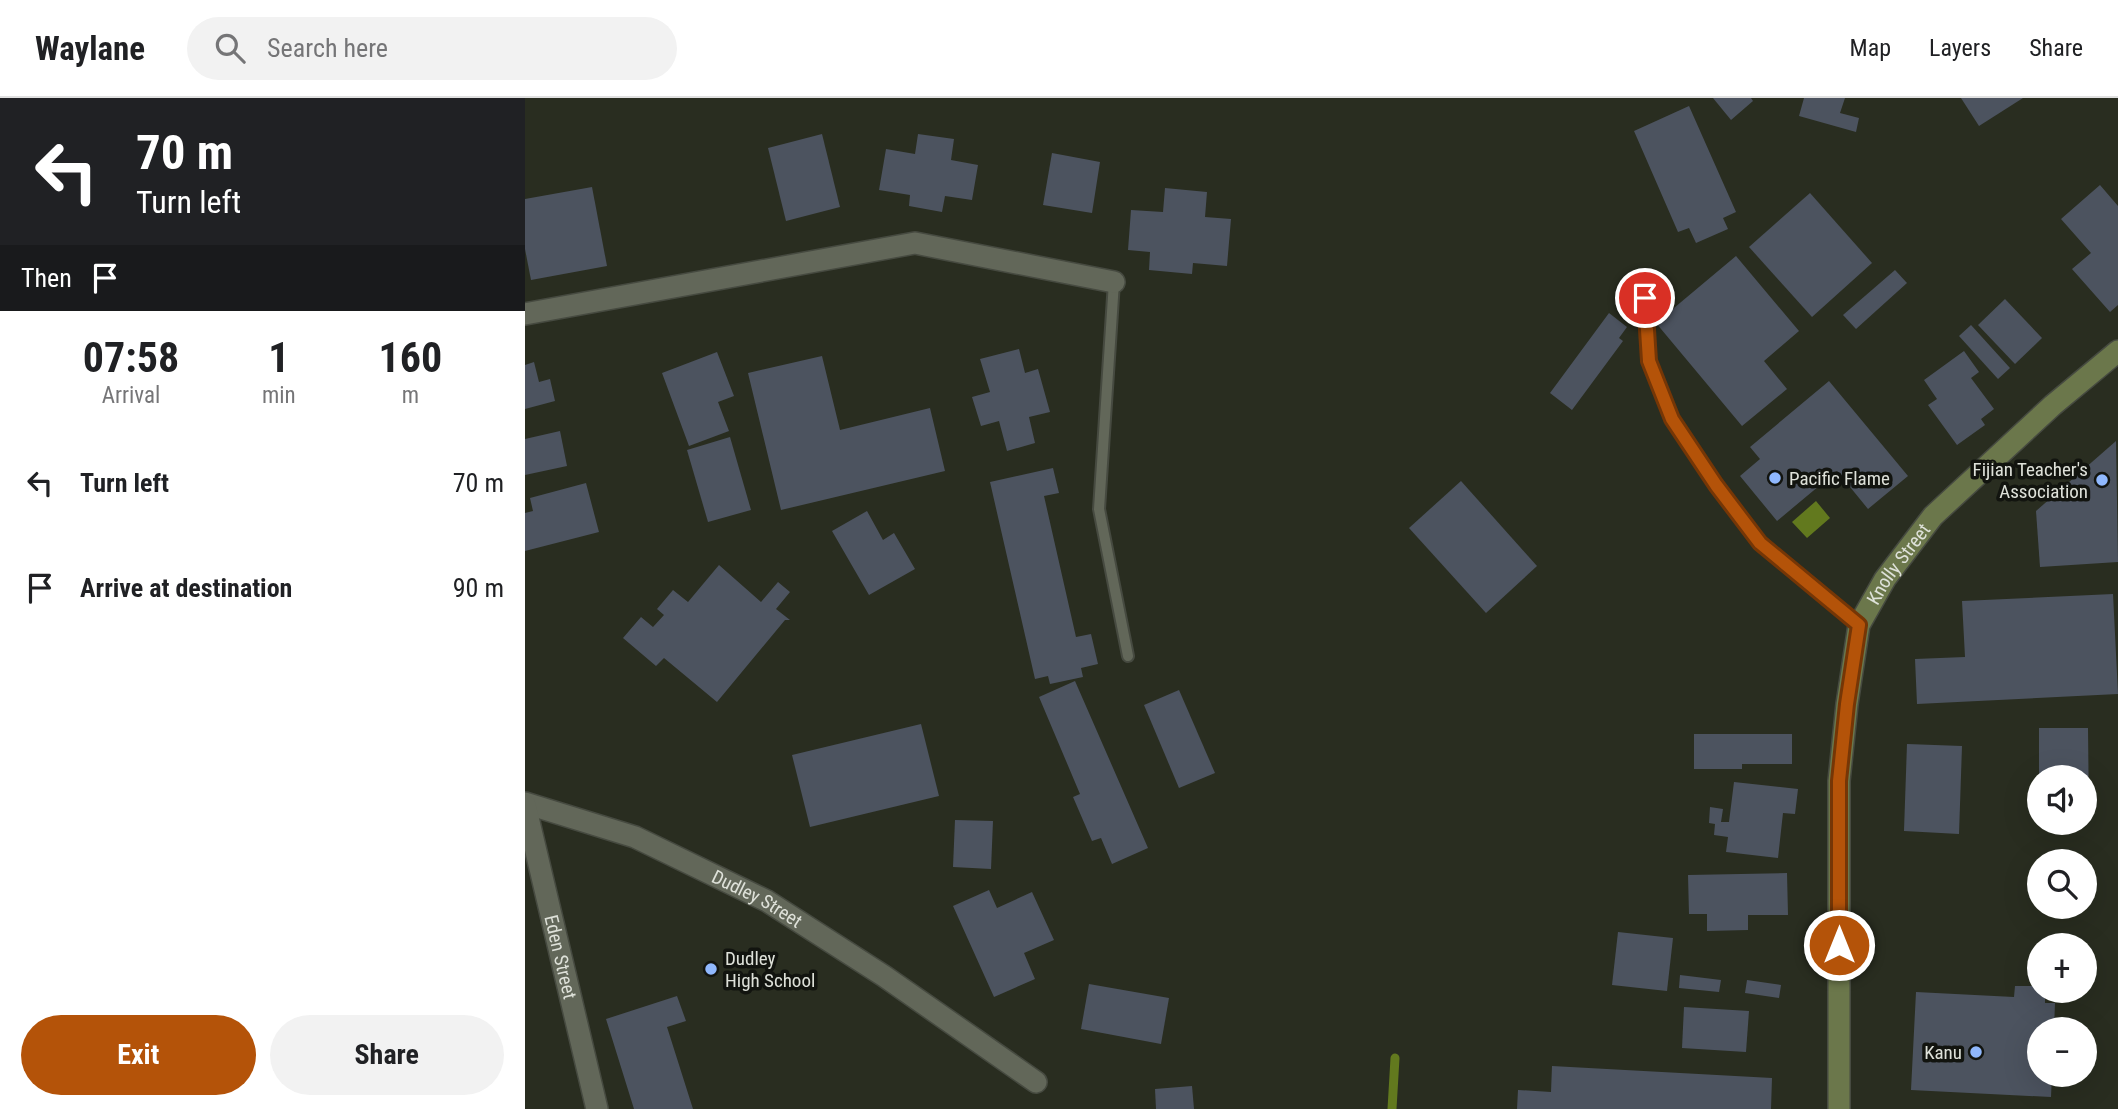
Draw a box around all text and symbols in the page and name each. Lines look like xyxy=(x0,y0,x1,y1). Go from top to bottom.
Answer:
search box xyxy=(187,17,677,80)
text: Waylane xyxy=(35,29,145,68)
icon: search xyxy=(211,29,249,67)
text: Search here xyxy=(267,33,388,63)
text: Map xyxy=(1850,34,1891,62)
text: Layers xyxy=(1929,34,1991,62)
text: Share xyxy=(2029,34,2083,62)
text: 70 m xyxy=(136,124,233,181)
icon: left xyxy=(21,126,112,217)
text: Turn left xyxy=(136,183,241,221)
icon: arrive xyxy=(86,259,124,297)
text: Then xyxy=(21,263,72,293)
pin xyxy=(1615,268,1675,328)
icon: arrive xyxy=(1626,279,1664,317)
text: 07:58 xyxy=(83,333,179,382)
text: 1 xyxy=(268,333,289,382)
text: 160 xyxy=(378,333,442,382)
text: Arrival xyxy=(102,382,160,409)
text: min xyxy=(262,382,296,409)
text: m xyxy=(402,382,419,409)
place label: Fijian Teacher's Association xyxy=(1973,458,2088,503)
icon: left xyxy=(21,464,59,502)
place label: Pacific Flame xyxy=(1789,467,1890,490)
text: Turn left xyxy=(80,468,169,498)
text: 70 m xyxy=(453,468,504,498)
marker: Pacific Flame xyxy=(1767,470,1783,486)
marker: Fijian Teacher's Association xyxy=(2094,472,2110,488)
street label: Knolly Street xyxy=(1862,519,1935,609)
icon: arrive xyxy=(21,569,59,607)
text: Arrive at destination xyxy=(80,573,292,603)
text: 90 m xyxy=(453,573,504,603)
map controls xyxy=(2027,765,2097,1087)
button: sound xyxy=(2027,765,2097,835)
button: search xyxy=(2027,849,2097,919)
street label: Dudley Street xyxy=(708,865,807,932)
position arrow xyxy=(1802,908,1876,982)
street label: Eden Street xyxy=(540,912,582,1001)
button: + xyxy=(2027,933,2097,1003)
place label: Dudley High School xyxy=(725,947,815,992)
marker: Dudley High School xyxy=(703,961,719,977)
button: Exit xyxy=(21,1015,256,1095)
button: Share xyxy=(270,1015,504,1095)
button: − xyxy=(2027,1017,2097,1087)
place label: Kanu xyxy=(1924,1041,1962,1064)
marker: Kanu xyxy=(1968,1044,1984,1060)

